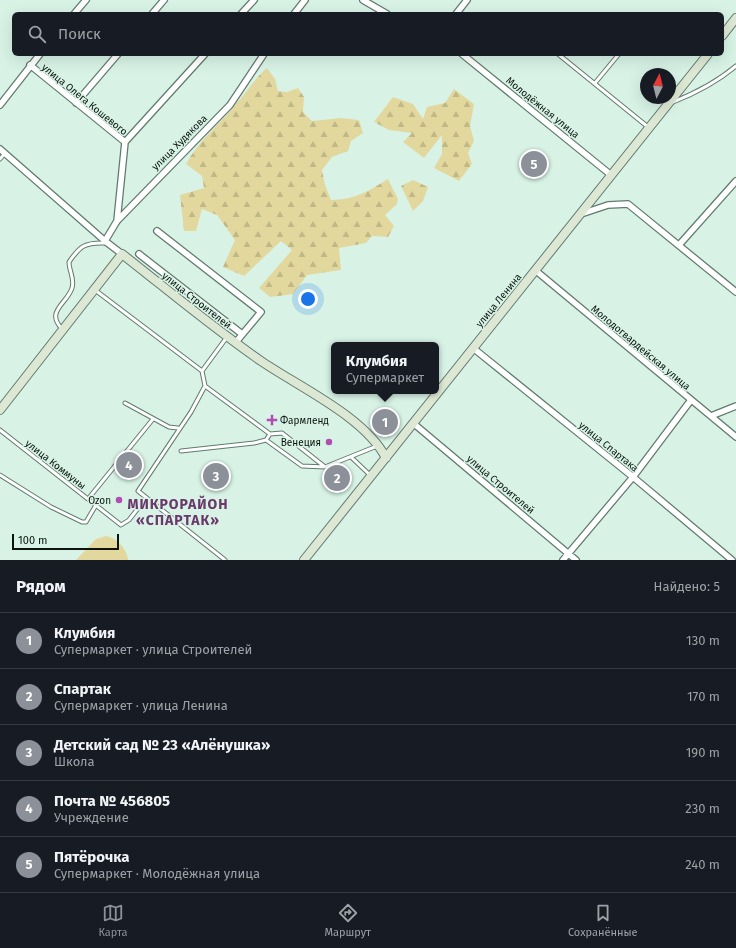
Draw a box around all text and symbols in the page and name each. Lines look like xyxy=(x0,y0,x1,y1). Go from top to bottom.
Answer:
search box xyxy=(12,12,724,56)
icon: search xyxy=(26,23,48,45)
text: Поиск xyxy=(58,25,101,43)
street label: улица Олега Кошевого xyxy=(39,61,130,138)
north arrow xyxy=(640,68,676,104)
street label: Молодёжная улица xyxy=(503,74,582,141)
street label: улица Худякова xyxy=(149,112,210,173)
pin: 5 xyxy=(521,149,547,179)
street label: улица Строителей xyxy=(159,270,233,332)
street label: улица Ленина xyxy=(473,271,524,330)
your location xyxy=(298,289,318,309)
street label: Молодогвардейская улица xyxy=(588,303,692,393)
popup xyxy=(331,342,439,394)
text: Клумбия xyxy=(346,352,407,370)
text: Супермаркет xyxy=(346,370,424,385)
pin: 1 xyxy=(372,407,398,437)
marker: Фармленд xyxy=(267,415,277,425)
place label: Фармленд xyxy=(280,415,329,427)
street label: улица Спартака xyxy=(576,419,641,474)
street label: улица Коммуны xyxy=(23,437,88,492)
place label: Венеция xyxy=(281,437,321,449)
marker: Венеция xyxy=(324,437,334,447)
pin: 4 xyxy=(116,450,142,480)
street label: улица Строителей xyxy=(464,453,537,517)
pin: 3 xyxy=(203,461,229,491)
pin: 2 xyxy=(324,463,350,493)
place label: Ozon xyxy=(88,495,111,507)
marker: Ozon xyxy=(114,495,124,505)
district label: МИКРОРАЙОН «СПАРТАК» xyxy=(127,495,229,529)
scale bar xyxy=(12,532,119,551)
text: 100 m xyxy=(18,534,47,547)
text: Рядом xyxy=(16,576,66,597)
text: Найдено: 5 xyxy=(654,579,720,594)
text: Клумбия xyxy=(54,624,115,642)
text: 1 xyxy=(26,633,32,648)
text: 130 m xyxy=(686,633,720,648)
text: Супермаркет · улица Строителей xyxy=(54,642,252,657)
text: Спартак xyxy=(54,680,111,698)
text: 2 xyxy=(26,689,32,704)
text: 170 m xyxy=(687,689,720,704)
text: Супермаркет · улица Ленина xyxy=(54,698,228,713)
text: Детский сад № 23 «Алёнушка» xyxy=(54,736,270,754)
text: 3 xyxy=(26,745,32,760)
text: 190 m xyxy=(686,745,720,760)
text: Школа xyxy=(54,754,95,769)
text: Почта № 456805 xyxy=(54,792,170,810)
text: 4 xyxy=(25,801,33,816)
text: 230 m xyxy=(685,801,720,816)
text: Учреждение xyxy=(54,810,129,825)
text: Пятёрочка xyxy=(54,848,130,866)
text: 5 xyxy=(26,857,32,872)
text: 240 m xyxy=(685,857,720,872)
text: Супермаркет · Молодёжная улица xyxy=(54,866,260,881)
tab: Карта xyxy=(98,902,128,939)
tab: Маршрут xyxy=(324,902,371,939)
tab: Сохранённые xyxy=(568,902,638,939)

